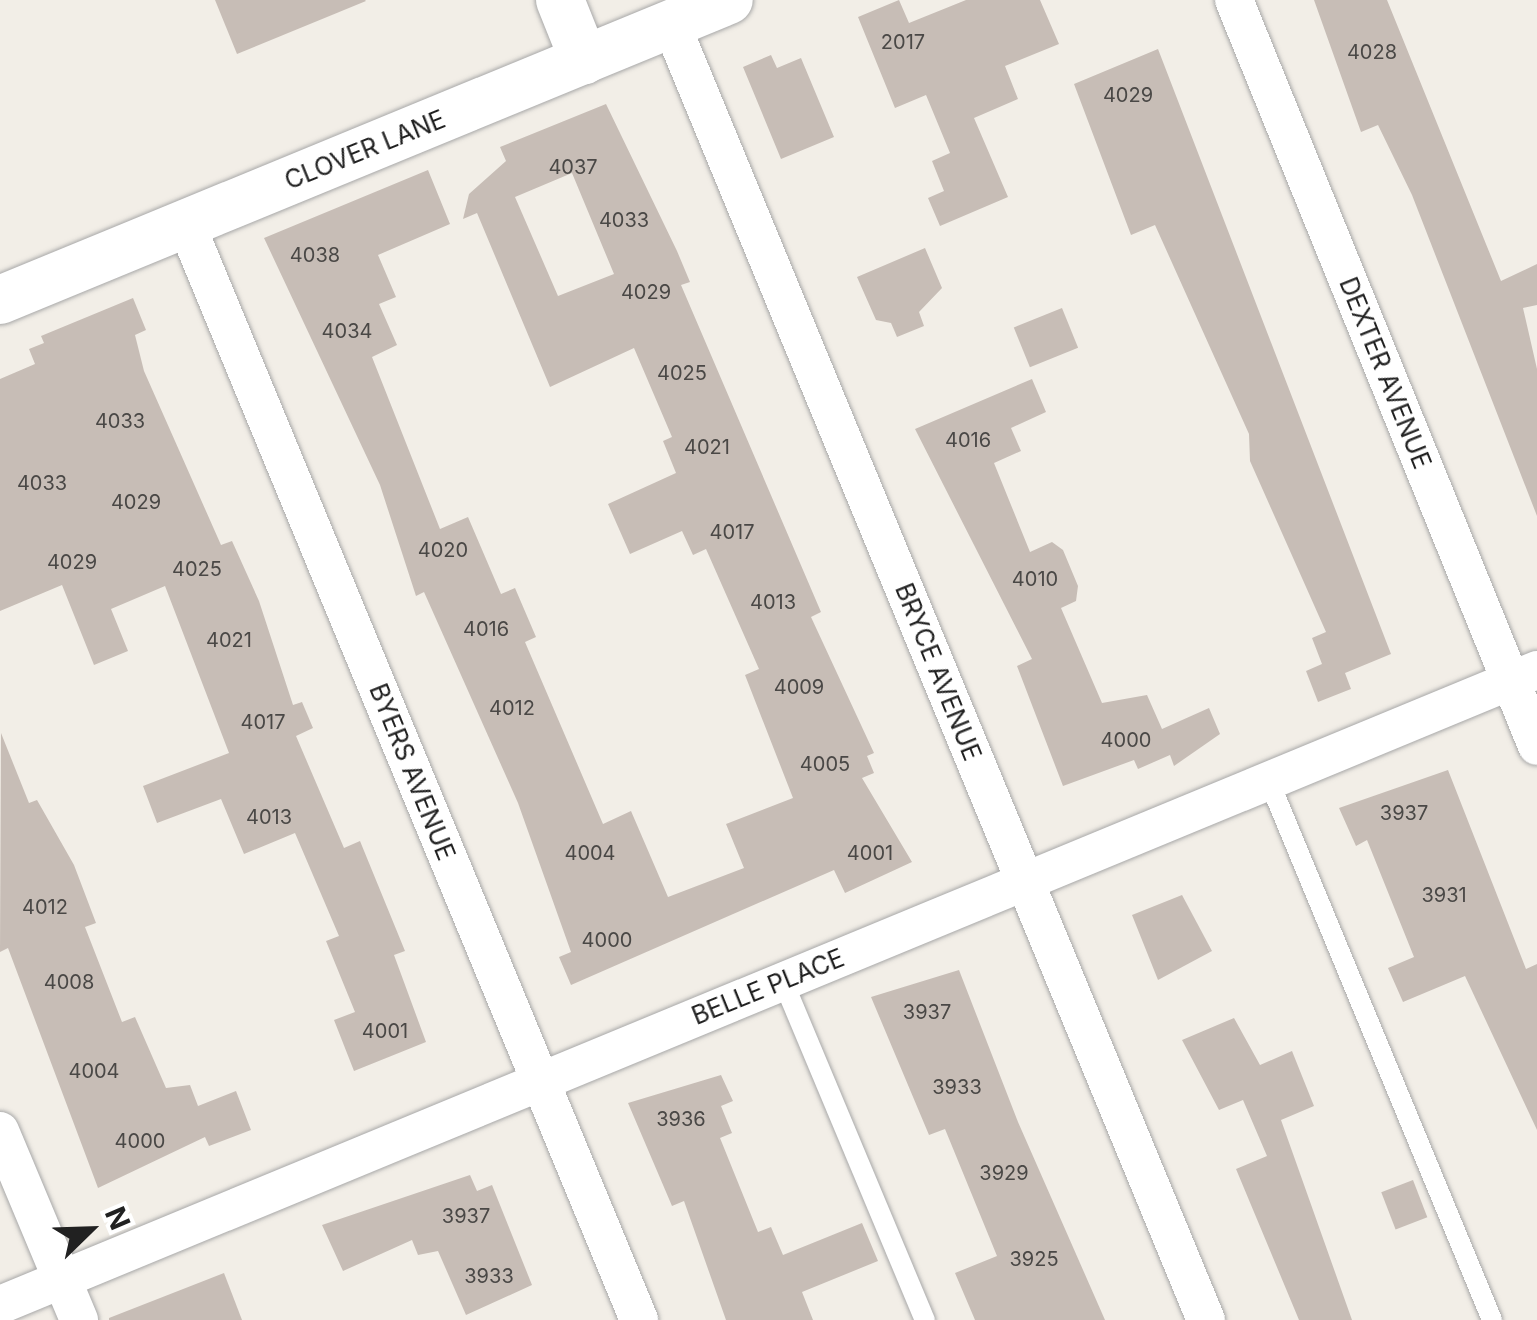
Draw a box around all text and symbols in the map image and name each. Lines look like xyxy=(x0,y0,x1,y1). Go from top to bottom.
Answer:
house number: 2017 xyxy=(881,30,925,54)
house number: 4028 xyxy=(1347,40,1397,64)
house number: 4029 xyxy=(1103,83,1153,107)
street label: CLOVER LANE xyxy=(280,104,450,196)
house number: 4037 xyxy=(548,155,598,179)
house number: 4033 xyxy=(599,208,649,232)
house number: 4038 xyxy=(290,243,340,267)
street label: DEXTER AVENUE xyxy=(1333,273,1437,473)
house number: 4029 xyxy=(621,280,671,304)
house number: 4034 xyxy=(322,319,372,343)
house number: 4025 xyxy=(657,361,707,385)
house number: 4033 xyxy=(95,409,145,433)
house number: 4016 xyxy=(945,428,991,452)
house number: 4021 xyxy=(684,435,730,459)
house number: 4033 xyxy=(17,471,67,495)
house number: 4029 xyxy=(111,490,161,514)
house number: 4017 xyxy=(710,520,754,544)
house number: 4020 xyxy=(418,538,468,562)
house number: 4029 xyxy=(47,550,97,574)
house number: 4025 xyxy=(172,557,222,581)
house number: 4010 xyxy=(1012,567,1058,591)
street label: BRYCE AVENUE xyxy=(889,579,987,765)
house number: 4013 xyxy=(750,590,796,614)
house number: 4016 xyxy=(463,617,509,641)
house number: 4021 xyxy=(206,628,252,652)
house number: 4009 xyxy=(774,675,824,699)
street label: BYERS AVENUE xyxy=(363,679,461,865)
house number: 4012 xyxy=(489,696,535,720)
house number: 4017 xyxy=(241,710,285,734)
house number: 4000 xyxy=(1101,728,1151,752)
house number: 4005 xyxy=(800,752,850,776)
house number: 3937 xyxy=(1380,801,1428,825)
house number: 4013 xyxy=(246,805,292,829)
house number: 4004 xyxy=(564,841,616,865)
house number: 4001 xyxy=(847,841,893,865)
house number: 3931 xyxy=(1421,883,1467,907)
house number: 4012 xyxy=(22,895,68,919)
house number: 4000 xyxy=(582,928,632,952)
street label: BELLE PLACE xyxy=(688,943,848,1031)
house number: 4008 xyxy=(44,970,94,994)
house number: 3937 xyxy=(903,1000,951,1024)
house number: 4001 xyxy=(362,1019,408,1043)
house number: 4004 xyxy=(68,1059,120,1083)
house number: 3933 xyxy=(932,1075,982,1099)
house number: 3936 xyxy=(656,1107,706,1131)
house number: 4000 xyxy=(115,1129,165,1153)
house number: 3929 xyxy=(979,1161,1029,1185)
north arrow xyxy=(40,1180,140,1280)
text: N xyxy=(98,1202,137,1235)
house number: 3937 xyxy=(442,1204,490,1228)
house number: 3925 xyxy=(1009,1247,1059,1271)
house number: 3933 xyxy=(464,1264,514,1288)

